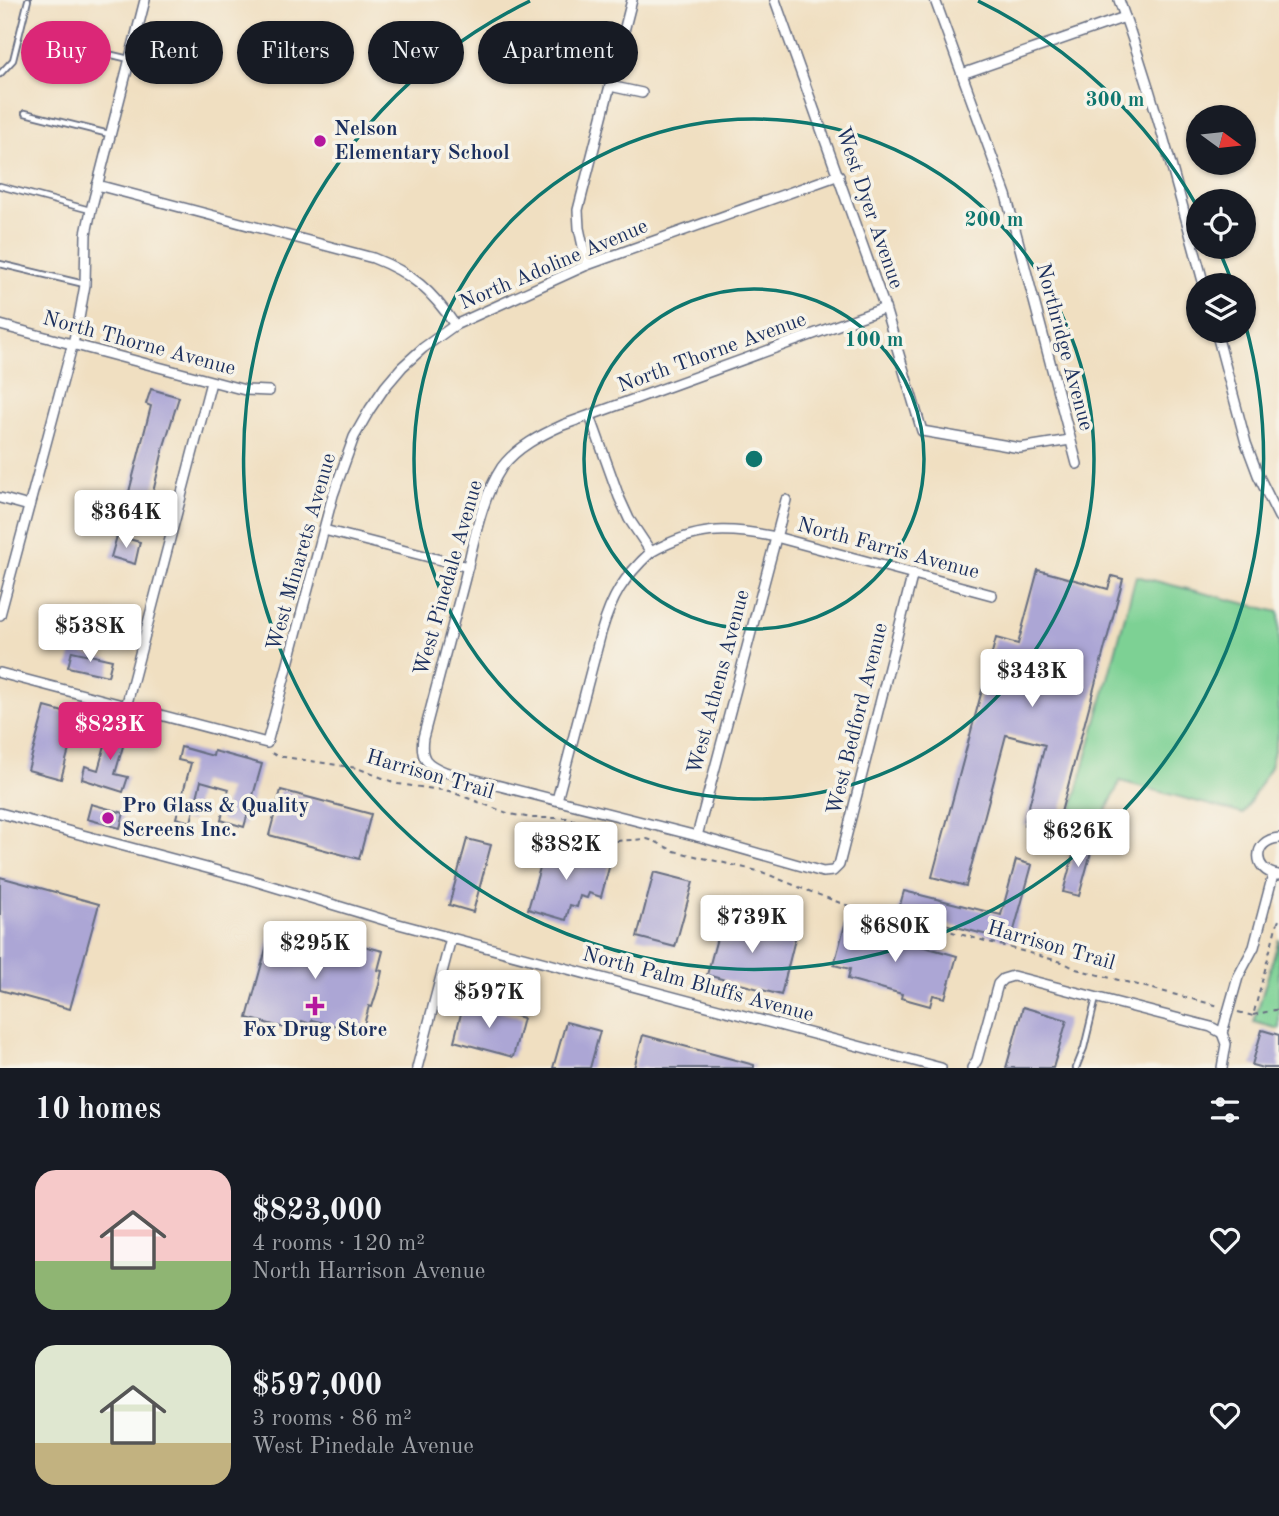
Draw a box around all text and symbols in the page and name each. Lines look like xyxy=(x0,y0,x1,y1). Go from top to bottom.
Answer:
chip: Buy xyxy=(21,21,111,84)
chip: Rent xyxy=(125,21,223,84)
chip: Filters xyxy=(237,21,354,84)
chip: New xyxy=(368,21,464,84)
chip: Apartment xyxy=(478,21,638,84)
text: 300 m xyxy=(1085,90,1145,111)
north arrow xyxy=(1186,105,1256,175)
map controls xyxy=(1186,105,1256,343)
place label: Nelson Elementary School xyxy=(334,119,510,164)
street label: West Dyer Avenue xyxy=(831,124,907,292)
marker: Nelson Elementary School xyxy=(312,133,328,149)
button: locate xyxy=(1186,189,1256,259)
text: 200 m xyxy=(964,210,1024,231)
street label: North Adoline Avenue xyxy=(457,216,651,314)
street label: Northridge Avenue xyxy=(1031,261,1097,433)
button: layers xyxy=(1186,273,1256,343)
street label: North Thorne Avenue xyxy=(40,308,238,380)
street label: North Thorne Avenue xyxy=(615,309,809,397)
text: 100 m xyxy=(844,330,904,351)
centre of rings xyxy=(742,447,766,471)
street label: West Minarets Avenue xyxy=(264,451,340,653)
street label: West Pinedale Avenue xyxy=(411,478,487,678)
pin: $364K xyxy=(77,490,175,550)
text: $364K xyxy=(90,501,162,524)
street label: North Farris Avenue xyxy=(795,515,981,583)
street label: West Athens Avenue xyxy=(684,588,754,776)
pin: $538K xyxy=(41,604,139,664)
text: $538K xyxy=(54,615,126,638)
street label: West Bedford Avenue xyxy=(824,621,892,817)
pin: $343K xyxy=(983,650,1081,709)
text: $343K xyxy=(996,660,1068,683)
pin: $823K xyxy=(61,702,159,762)
text: $823K xyxy=(74,713,146,736)
street label: Harrison Trail xyxy=(364,747,497,803)
place label: Pro Glass & Quality Screens Inc. xyxy=(122,796,309,841)
marker: Pro Glass & Quality Screens Inc. xyxy=(100,810,116,826)
pin: $626K xyxy=(1029,810,1127,869)
text: $626K xyxy=(1042,820,1114,843)
pin: $382K xyxy=(517,822,615,882)
text: $382K xyxy=(530,833,602,856)
pin: $739K xyxy=(703,895,801,955)
pin: $680K xyxy=(846,904,944,964)
text: $739K xyxy=(716,906,788,929)
text: $680K xyxy=(859,915,931,938)
street label: Harrison Trail xyxy=(985,918,1118,974)
pin: $295K xyxy=(266,922,364,981)
text: $295K xyxy=(279,932,351,955)
street label: North Palm Bluffs Avenue xyxy=(580,944,816,1026)
pin: $597K xyxy=(440,970,538,1030)
text: $597K xyxy=(453,981,525,1004)
marker: Fox Drug Store xyxy=(307,998,323,1014)
place label: Fox Drug Store xyxy=(243,1020,387,1041)
icon: filters xyxy=(1206,1091,1244,1129)
text: 10 homes xyxy=(35,1095,161,1125)
text: $823,000 xyxy=(252,1196,382,1226)
icon: home xyxy=(91,1198,175,1282)
icon: heart xyxy=(1206,1221,1244,1259)
text: 4 rooms · 120 m² xyxy=(252,1232,425,1255)
text: North Harrison Avenue xyxy=(252,1260,485,1283)
text: $597,000 xyxy=(252,1371,382,1401)
icon: home xyxy=(91,1373,175,1457)
icon: heart xyxy=(1206,1396,1244,1434)
text: 3 rooms · 86 m² xyxy=(252,1407,412,1430)
text: West Pinedale Avenue xyxy=(252,1435,474,1458)

